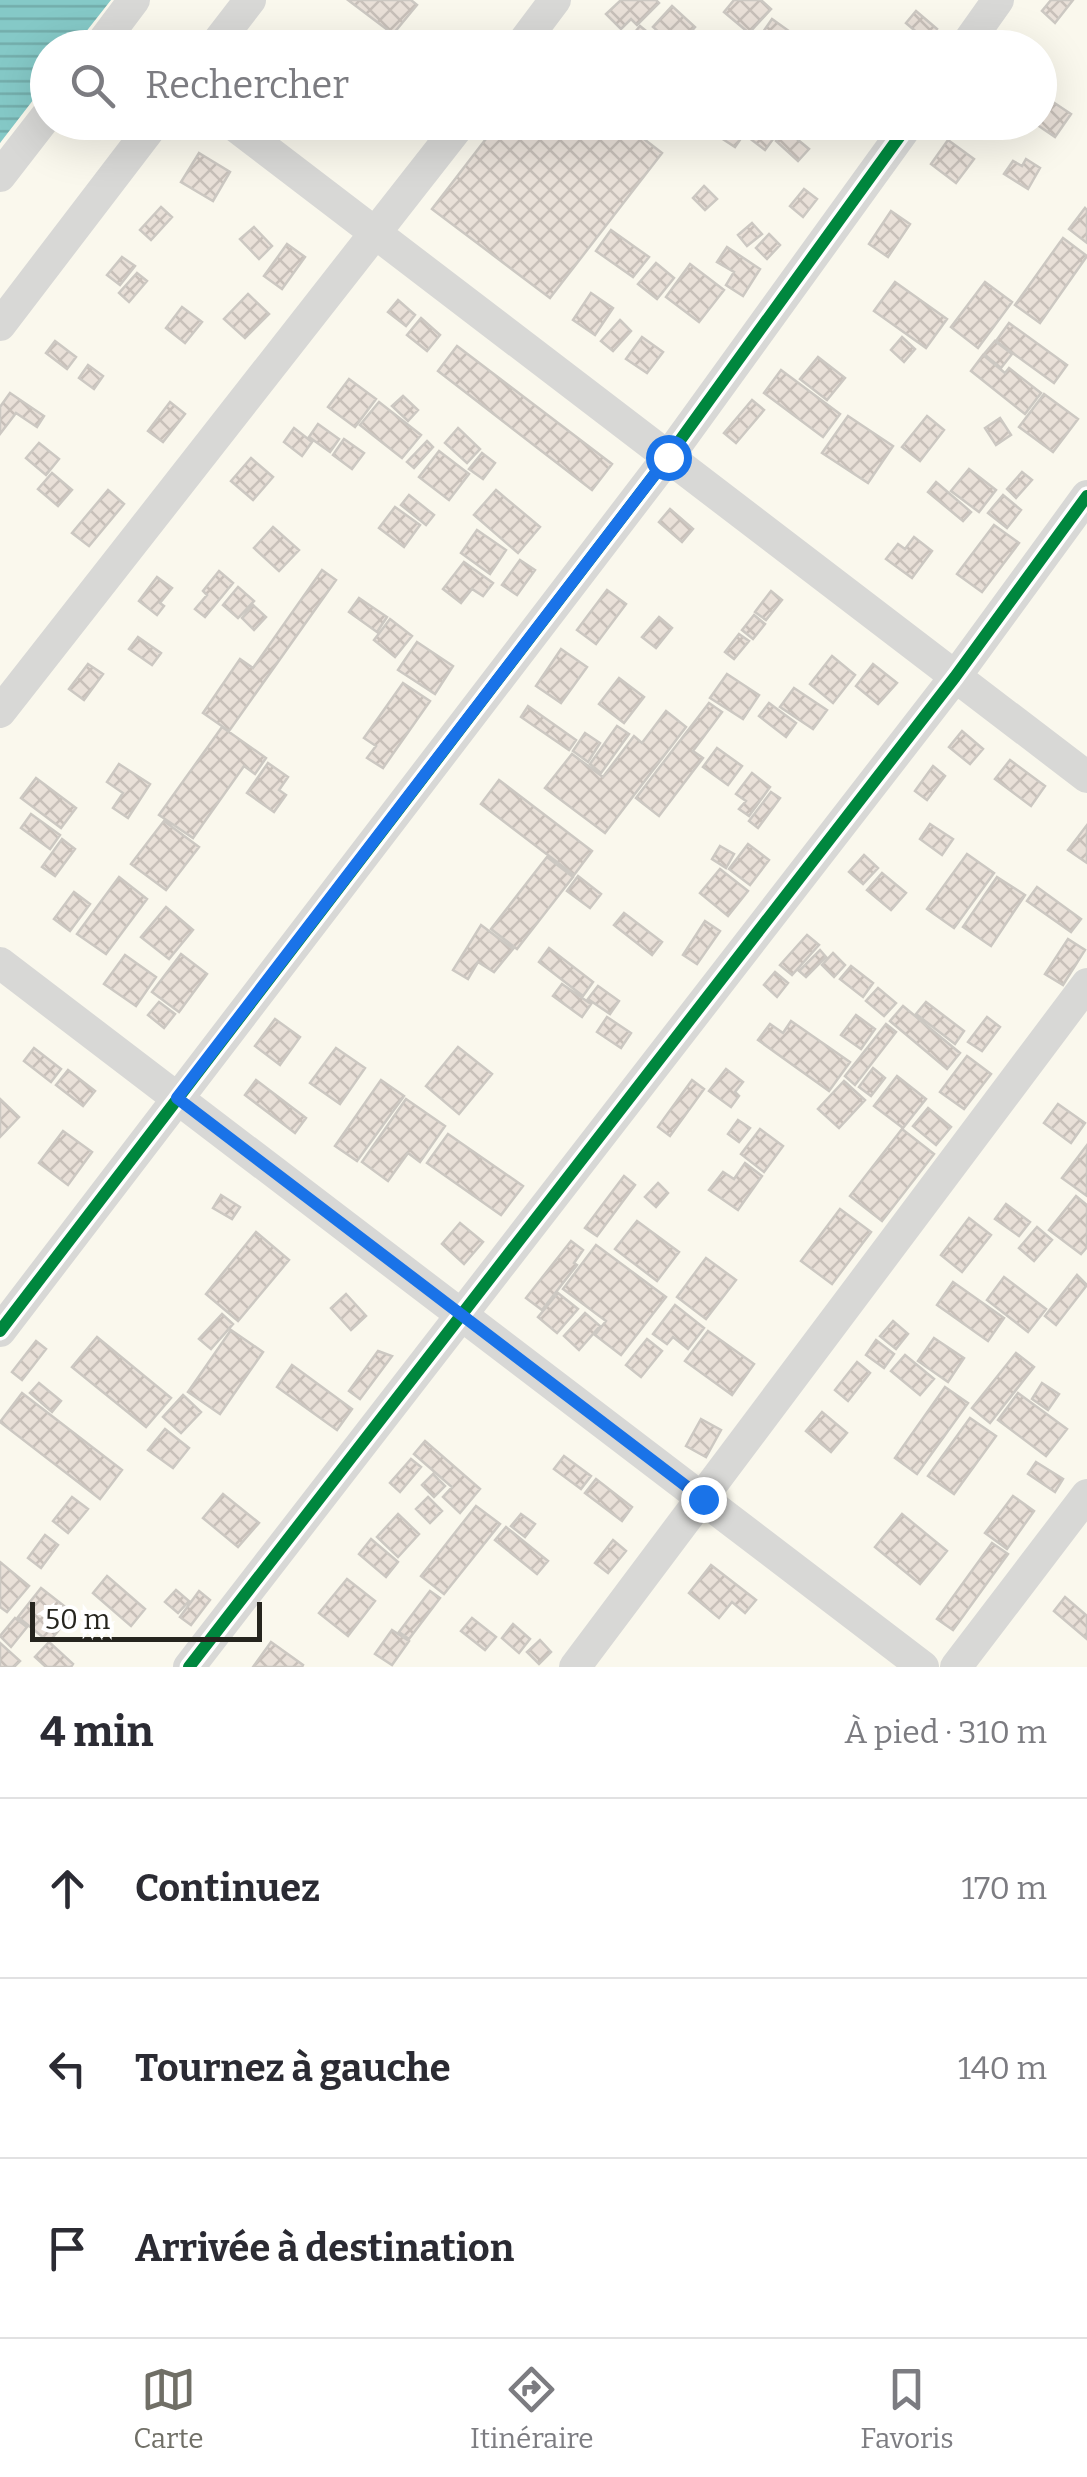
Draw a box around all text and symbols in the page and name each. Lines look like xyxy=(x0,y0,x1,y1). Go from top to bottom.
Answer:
search box xyxy=(30,30,1057,140)
icon: search xyxy=(65,58,120,113)
text: Rechercher xyxy=(145,62,349,108)
route start xyxy=(646,435,692,481)
route end xyxy=(681,1477,727,1523)
scale bar xyxy=(30,1597,262,1642)
text: 50 m xyxy=(45,1603,110,1636)
text: 4 min xyxy=(40,1707,154,1757)
text: À pied · 310 m xyxy=(845,1713,1047,1751)
icon: ahead xyxy=(40,1861,95,1916)
text: Continuez xyxy=(135,1865,320,1911)
text: 170 m xyxy=(961,1869,1047,1907)
icon: left xyxy=(40,2041,95,2096)
text: Tournez à gauche xyxy=(135,2045,451,2091)
text: 140 m xyxy=(958,2049,1047,2087)
icon: arrive xyxy=(40,2221,95,2276)
text: Arrivée à destination xyxy=(135,2225,514,2271)
tab: Carte xyxy=(133,2362,204,2455)
tab: Itinéraire xyxy=(470,2362,594,2455)
tab: Favoris xyxy=(860,2362,954,2455)

